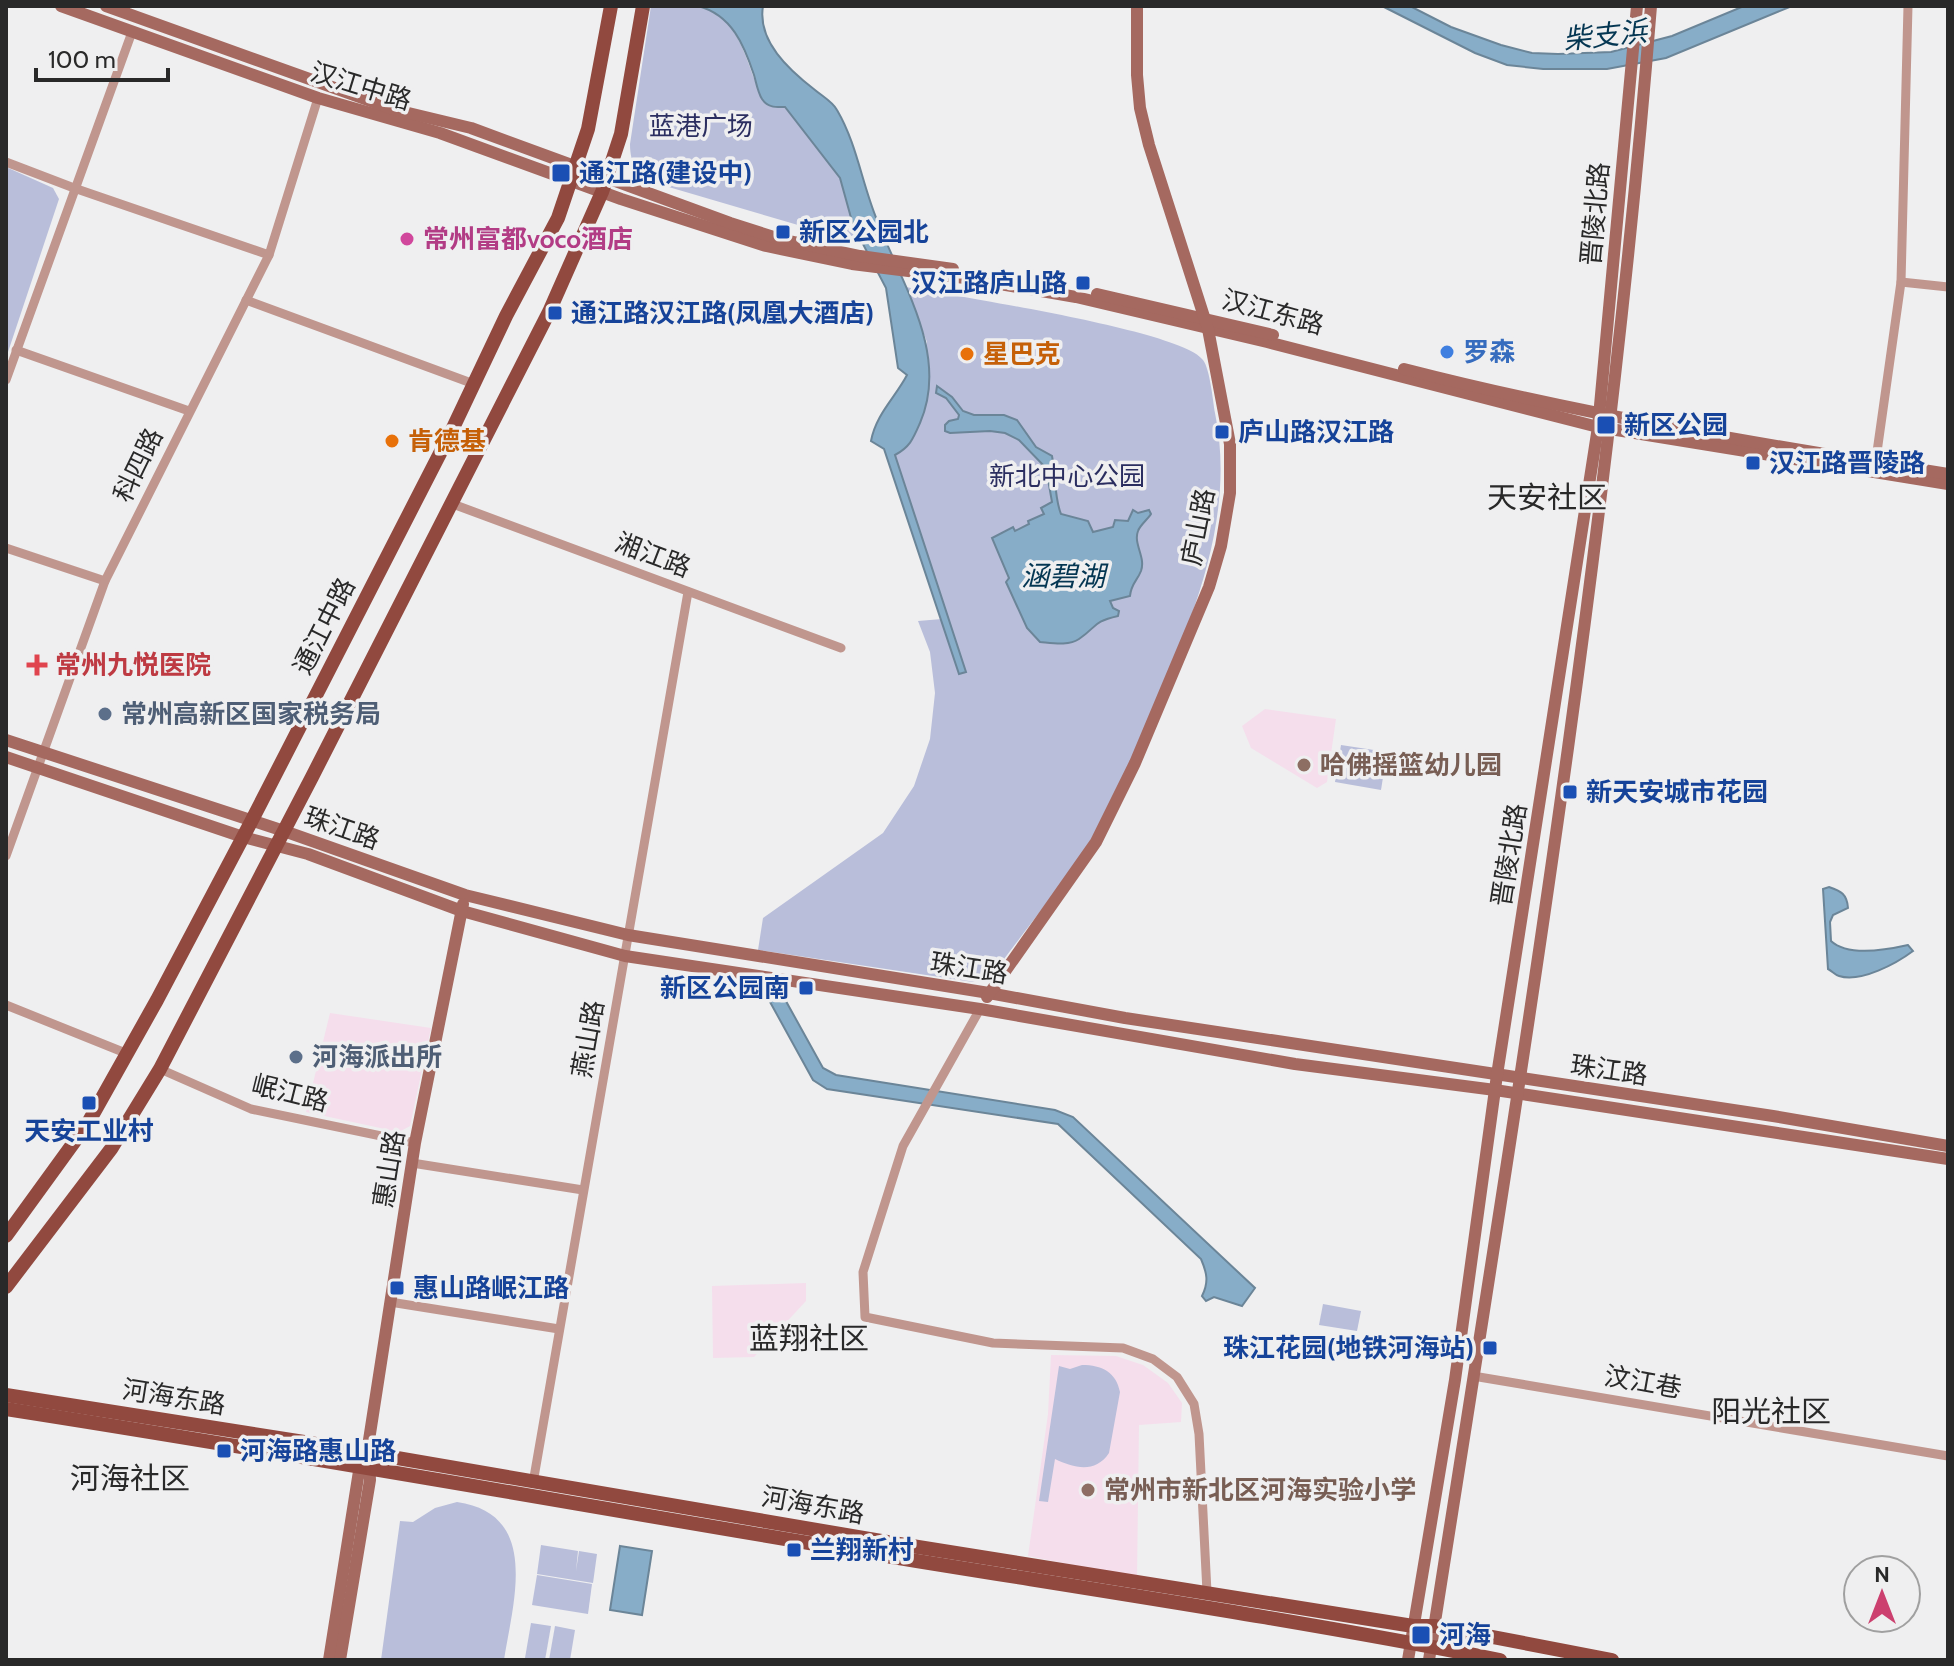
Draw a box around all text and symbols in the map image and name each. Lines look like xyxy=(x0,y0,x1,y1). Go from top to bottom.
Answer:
water label: 柴支浜 xyxy=(1561,13,1652,56)
scale bar xyxy=(36,32,168,82)
text: 100 m xyxy=(48,45,116,74)
street label: 汉江中路 xyxy=(307,55,415,117)
park label: 蓝港广场 xyxy=(649,110,753,142)
place label: 通江路(建设中) xyxy=(579,157,752,189)
street label: 晋陵北路 xyxy=(1575,161,1615,267)
marker: 通江路(建设中) xyxy=(550,162,572,184)
place label: 新区公园北 xyxy=(799,216,929,248)
place label: 常州富都voco酒店 xyxy=(423,223,633,255)
marker: 新区公园北 xyxy=(774,223,792,241)
marker: 常州富都voco酒店 xyxy=(398,230,416,248)
place label: 汉江路庐山路 xyxy=(911,267,1067,299)
marker: 汉江路庐山路 xyxy=(1074,274,1092,292)
street label: 汉江东路 xyxy=(1219,283,1327,341)
place label: 通江路汉江路(凤凰大酒店) xyxy=(571,297,874,329)
marker: 通江路汉江路(凤凰大酒店) xyxy=(546,304,564,322)
place label: 罗森 xyxy=(1463,336,1515,368)
place label: 星巴克 xyxy=(983,338,1061,370)
marker: 罗森 xyxy=(1438,343,1456,361)
marker: 星巴克 xyxy=(958,345,976,363)
place label: 新区公园 xyxy=(1624,409,1728,441)
marker: 新区公园 xyxy=(1595,414,1617,436)
place label: 庐山路汉江路 xyxy=(1238,416,1394,448)
street label: 科四路 xyxy=(107,423,169,507)
marker: 庐山路汉江路 xyxy=(1213,423,1231,441)
place label: 肯德基 xyxy=(408,425,486,457)
marker: 肯德基 xyxy=(383,432,401,450)
place label: 汉江路晋陵路 xyxy=(1769,447,1925,479)
marker: 汉江路晋陵路 xyxy=(1744,454,1762,472)
park label: 新北中心公园 xyxy=(989,460,1145,492)
district label: 天安社区 xyxy=(1487,479,1607,516)
street label: 庐山路 xyxy=(1175,486,1221,568)
street label: 湘江路 xyxy=(611,526,695,584)
water label: 涵碧湖 xyxy=(1021,559,1109,593)
street label: 通江中路 xyxy=(286,572,362,680)
place label: 常州九悦医院 xyxy=(55,649,211,681)
marker: 常州九悦医院 xyxy=(26,654,48,676)
place label: 常州高新区国家税务局 xyxy=(121,698,381,730)
marker: 常州高新区国家税务局 xyxy=(96,705,114,723)
place label: 哈佛摇篮幼儿园 xyxy=(1320,749,1502,781)
marker: 哈佛摇篮幼儿园 xyxy=(1295,756,1313,774)
place label: 新天安城市花园 xyxy=(1586,776,1768,808)
marker: 新天安城市花园 xyxy=(1561,783,1579,801)
street label: 珠江路 xyxy=(300,800,384,856)
street label: 晋陵北路 xyxy=(1485,801,1533,909)
street label: 珠江路 xyxy=(928,946,1010,990)
place label: 新区公园南 xyxy=(660,972,790,1004)
marker: 新区公园南 xyxy=(797,979,815,997)
street label: 燕山路 xyxy=(565,998,611,1080)
place label: 河海派出所 xyxy=(312,1041,442,1073)
marker: 河海派出所 xyxy=(287,1048,305,1066)
street label: 珠江路 xyxy=(1568,1049,1650,1091)
street label: 岷江路 xyxy=(248,1068,332,1118)
marker: 天安工业村 xyxy=(80,1094,98,1112)
place label: 天安工业村 xyxy=(24,1115,154,1147)
street label: 惠山路 xyxy=(367,1128,411,1210)
place label: 惠山路岷江路 xyxy=(413,1272,569,1304)
marker: 惠山路岷江路 xyxy=(388,1279,406,1297)
district label: 蓝翔社区 xyxy=(749,1320,869,1357)
place label: 珠江花园(地铁河海站) xyxy=(1223,1332,1474,1364)
marker: 珠江花园(地铁河海站) xyxy=(1481,1339,1499,1357)
street label: 汶江巷 xyxy=(1602,1359,1684,1405)
street label: 河海东路 xyxy=(120,1373,228,1421)
district label: 阳光社区 xyxy=(1711,1393,1831,1430)
place label: 河海路惠山路 xyxy=(240,1435,396,1467)
marker: 河海路惠山路 xyxy=(215,1442,233,1460)
district label: 河海社区 xyxy=(70,1460,190,1497)
place label: 常州市新北区河海实验小学 xyxy=(1104,1474,1416,1506)
street label: 河海东路 xyxy=(759,1480,867,1530)
marker: 常州市新北区河海实验小学 xyxy=(1079,1481,1097,1499)
place label: 兰翔新村 xyxy=(810,1534,914,1566)
marker: 兰翔新村 xyxy=(785,1541,803,1559)
north arrow xyxy=(1842,1554,1922,1634)
text: N xyxy=(1874,1561,1890,1588)
place label: 河海 xyxy=(1439,1619,1491,1651)
marker: 河海 xyxy=(1410,1624,1432,1646)

